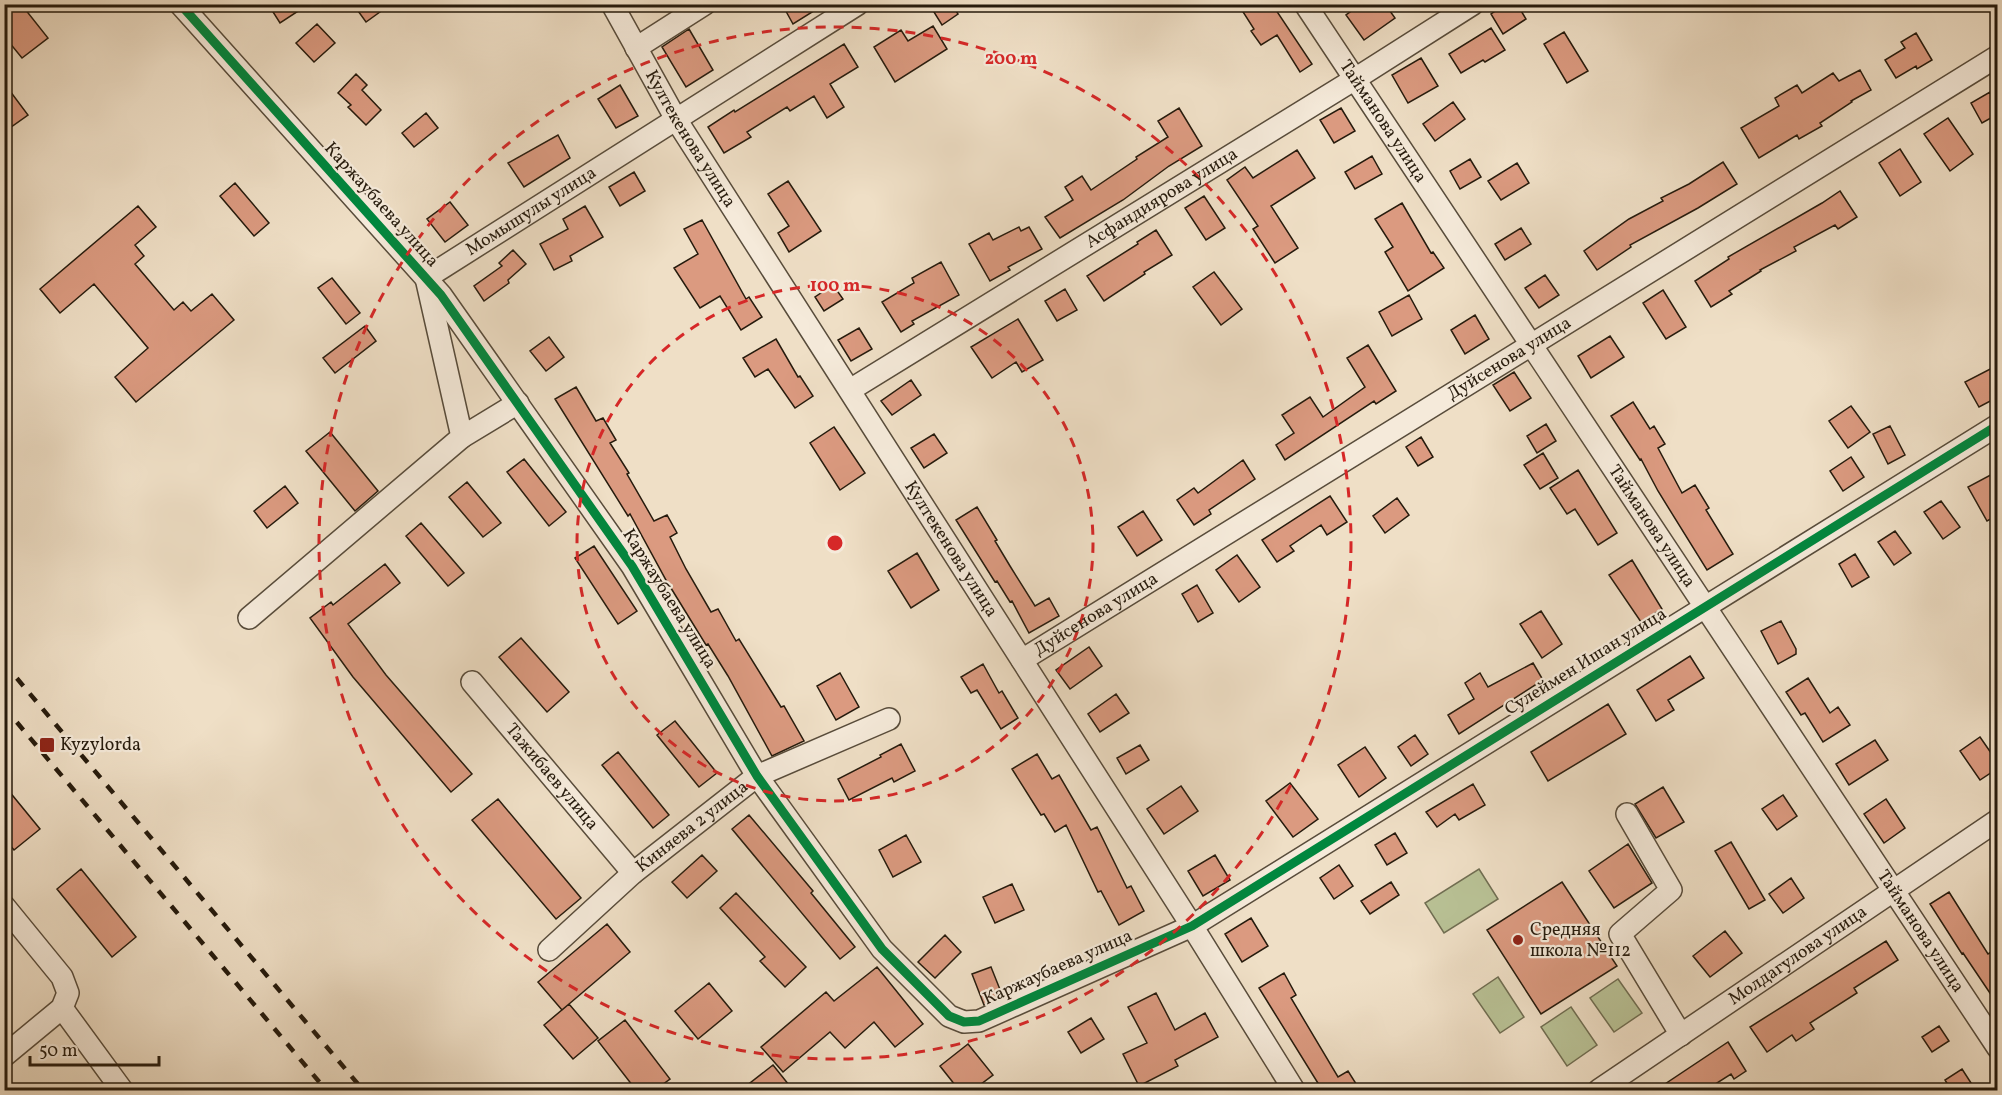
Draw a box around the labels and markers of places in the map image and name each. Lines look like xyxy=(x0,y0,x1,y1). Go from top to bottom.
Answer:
centre of rings xyxy=(825,533,845,553)
place label: Kyzylorda xyxy=(60,733,141,758)
marker: Kyzylorda xyxy=(38,736,56,754)
place label: Средняя школа №112 xyxy=(1530,918,1631,964)
marker: Средняя школа №112 xyxy=(1511,933,1525,947)

